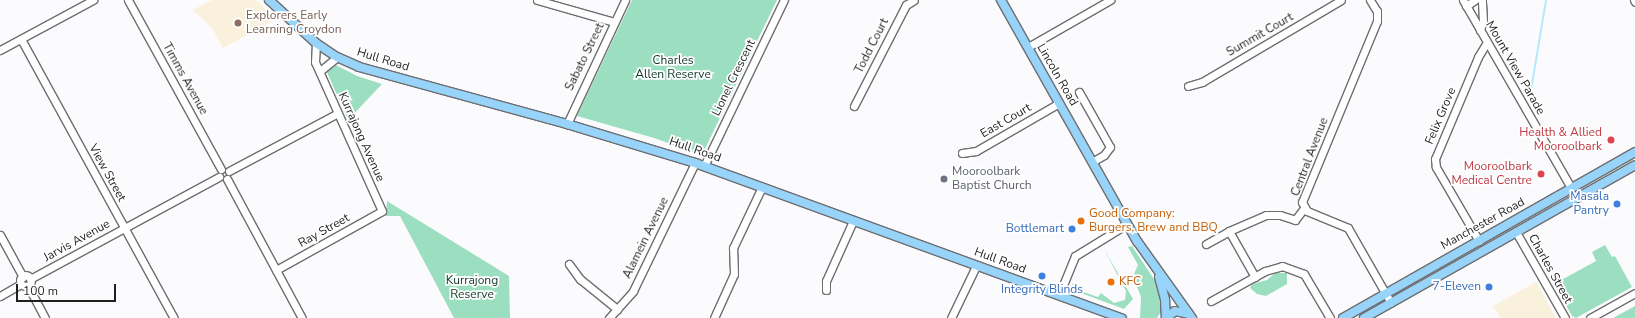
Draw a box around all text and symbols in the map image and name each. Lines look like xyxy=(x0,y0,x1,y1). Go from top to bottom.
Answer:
place label: Explorers Early Learning Croydon xyxy=(246,9,341,37)
street label: Summit Court xyxy=(1224,10,1296,60)
street label: Todd Court xyxy=(852,16,892,76)
marker: Explorers Early Learning Croydon xyxy=(233,18,243,28)
street label: Mount View Parade xyxy=(1482,19,1548,117)
street label: Sabato Street xyxy=(562,21,608,93)
street label: Lionel Crescent xyxy=(709,38,759,118)
street label: Timms Avenue xyxy=(159,40,211,118)
street label: Lincoln Road xyxy=(1033,41,1081,109)
street label: Hull Road xyxy=(355,45,411,75)
park label: Charles Allen Reserve xyxy=(635,54,711,82)
street label: Felix Grove xyxy=(1423,85,1459,147)
street label: Kurrajong Avenue xyxy=(335,90,387,184)
street label: East Court xyxy=(978,101,1034,141)
street label: Central Avenue xyxy=(1288,116,1332,198)
place label: Health & Allied Mooroolbark xyxy=(1519,126,1602,154)
street label: Hull Road xyxy=(667,134,723,166)
marker: Health & Allied Mooroolbark xyxy=(1605,134,1617,146)
street label: View Street xyxy=(85,142,129,204)
place label: Mooroolbark Medical Centre xyxy=(1451,160,1532,188)
place label: Mooroolbark Baptist Church xyxy=(952,165,1032,193)
marker: Mooroolbark Medical Centre xyxy=(1535,168,1547,180)
marker: Mooroolbark Baptist Church xyxy=(939,174,949,184)
place label: Masala Pantry xyxy=(1570,190,1609,218)
street label: Alamein Avenue xyxy=(620,195,672,281)
street label: Manchester Road xyxy=(1439,195,1527,253)
marker: Masala Pantry xyxy=(1612,199,1622,209)
place label: Good Company: Burgers, Brew and BBQ xyxy=(1089,207,1218,235)
street label: Ray Street xyxy=(296,211,352,251)
marker: Good Company: Burgers, Brew and BBQ xyxy=(1076,216,1086,226)
street label: Jarvis Avenue xyxy=(41,217,113,265)
place label: Bottlemart xyxy=(1006,222,1064,236)
marker: Bottlemart xyxy=(1067,224,1077,234)
street label: Charles Street xyxy=(1525,232,1575,306)
street label: Hull Road xyxy=(972,245,1028,277)
marker: Integrity Blinds xyxy=(1037,271,1047,281)
park label: Kurrajong Reserve xyxy=(446,274,498,302)
place label: KFC xyxy=(1119,275,1141,289)
scale bar xyxy=(18,276,118,302)
marker: KFC xyxy=(1106,277,1116,287)
place label: 7-Eleven xyxy=(1433,280,1481,294)
marker: 7-Eleven xyxy=(1484,282,1494,292)
text: 100 m xyxy=(23,283,58,299)
place label: Integrity Blinds xyxy=(1001,283,1083,297)

